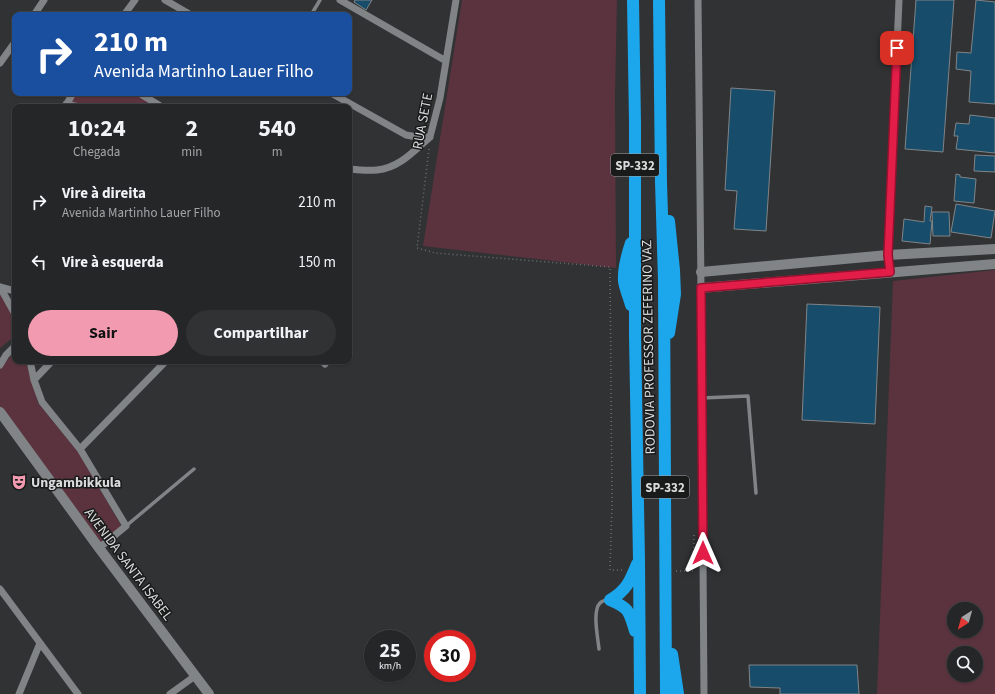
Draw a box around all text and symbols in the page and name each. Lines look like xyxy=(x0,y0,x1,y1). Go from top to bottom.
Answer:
text: 210 m xyxy=(94,22,168,62)
icon: right xyxy=(28,28,80,80)
pin xyxy=(880,31,914,65)
icon: arrive xyxy=(886,37,908,59)
text: Avenida Martinho Lauer Filho xyxy=(94,59,314,84)
street label: RUA SETE xyxy=(408,91,438,151)
text: 10:24 xyxy=(68,111,126,146)
text: 2 xyxy=(186,111,198,146)
text: 540 xyxy=(258,111,296,146)
text: Chegada xyxy=(73,143,120,161)
text: min xyxy=(181,143,202,161)
text: m xyxy=(272,143,283,161)
road number: SP-332 xyxy=(611,154,659,176)
text: Vire à direita xyxy=(62,183,146,204)
icon: right xyxy=(28,191,50,213)
text: 210 m xyxy=(298,192,336,213)
text: Avenida Martinho Lauer Filho xyxy=(62,204,221,222)
street label: RODOVIA PROFESSOR ZEFERINO VAZ xyxy=(637,239,661,455)
icon: left xyxy=(28,251,50,273)
text: Vire à esquerda xyxy=(62,252,164,273)
text: 150 m xyxy=(298,252,336,273)
button: Sair xyxy=(28,310,178,356)
button: Compartilhar xyxy=(186,310,336,356)
theatre icon: Ungambikkula xyxy=(10,473,28,491)
place label: Ungambikkula xyxy=(31,473,121,493)
road number: SP-332 xyxy=(641,476,689,498)
street label: AVENIDA SANTA ISABEL xyxy=(79,504,177,625)
position arrow xyxy=(682,532,724,574)
north arrow xyxy=(947,602,983,638)
map controls xyxy=(947,602,983,682)
speed limit sign: 30 xyxy=(424,630,476,682)
text: 25 xyxy=(379,637,401,665)
button: search xyxy=(947,646,983,682)
text: km/h xyxy=(379,659,401,673)

